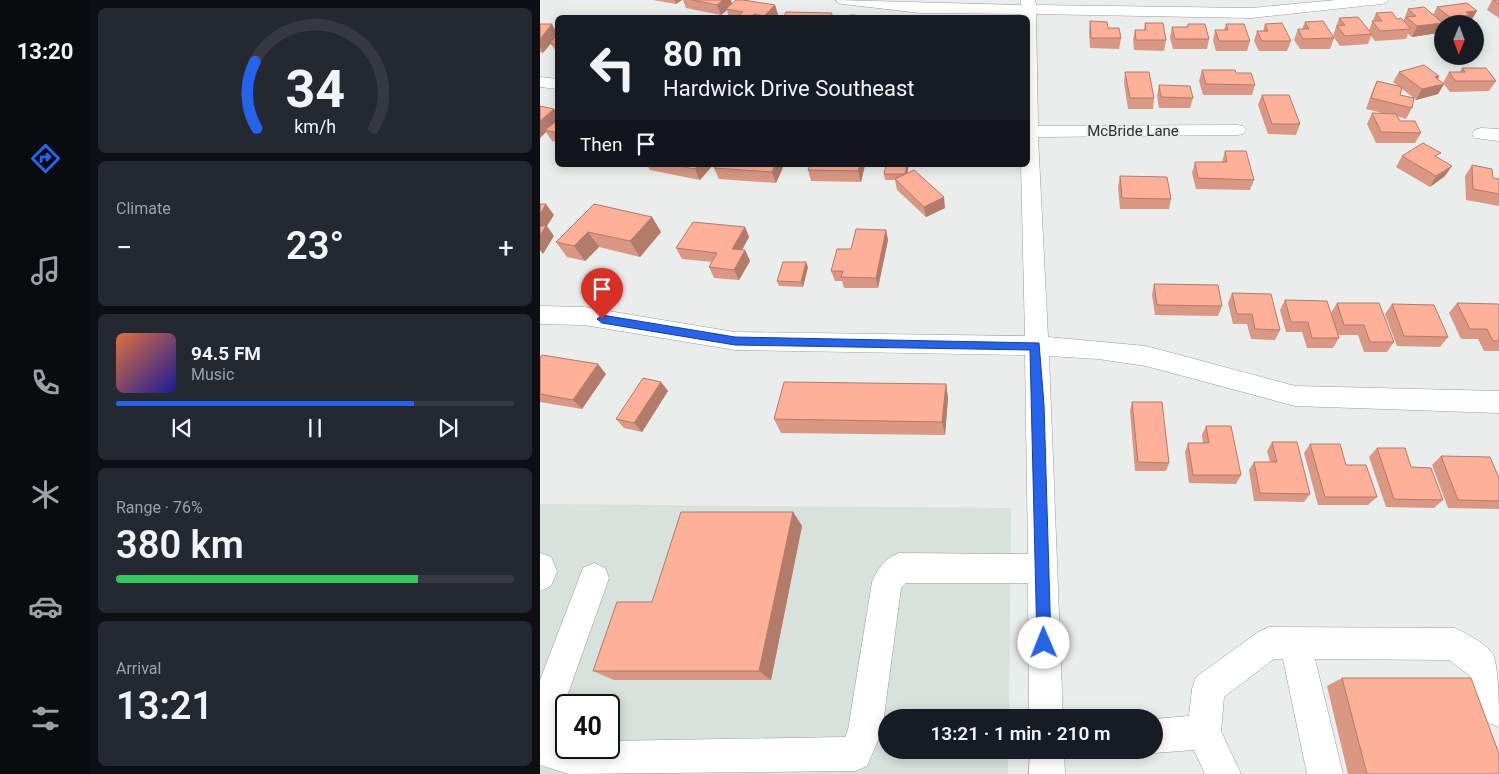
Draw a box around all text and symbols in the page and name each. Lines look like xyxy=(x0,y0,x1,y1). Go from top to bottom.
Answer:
north arrow xyxy=(1434,15,1484,65)
map controls xyxy=(1434,15,1484,65)
text: 80 m xyxy=(663,34,742,75)
icon: left xyxy=(580,35,645,100)
text: 13:20 xyxy=(17,39,73,64)
text: 34 xyxy=(285,59,345,120)
text: Hardwick Drive Southeast xyxy=(663,76,914,101)
text: km/h xyxy=(294,116,336,137)
street label: McBride Lane xyxy=(1087,122,1179,140)
icon: arrive xyxy=(632,130,660,158)
text: Then xyxy=(580,133,622,156)
icon: directions xyxy=(28,141,63,176)
text: Climate xyxy=(116,199,171,218)
text: 23° xyxy=(286,224,344,268)
text: − xyxy=(116,231,132,264)
text: + xyxy=(498,231,514,264)
icon: music xyxy=(28,253,63,288)
pin xyxy=(581,268,623,319)
icon: arrive xyxy=(588,275,616,303)
text: 94.5 FM xyxy=(191,342,261,365)
icon: phone xyxy=(28,365,63,400)
text: Music xyxy=(191,365,234,384)
icon: previous xyxy=(168,414,196,442)
icon: pause xyxy=(301,414,329,442)
icon: next xyxy=(434,414,462,442)
icon: climate xyxy=(28,477,63,512)
text: Range · 76% xyxy=(116,498,203,517)
text: 380 km xyxy=(116,523,244,567)
icon: car xyxy=(28,589,63,624)
position arrow xyxy=(1017,616,1069,668)
text: Arrival xyxy=(116,659,161,678)
text: 13:21 xyxy=(116,684,213,728)
speed limit sign: 40 xyxy=(555,694,620,759)
icon: filters xyxy=(28,701,63,736)
text: 13:21 · 1 min · 210 m xyxy=(930,722,1111,745)

